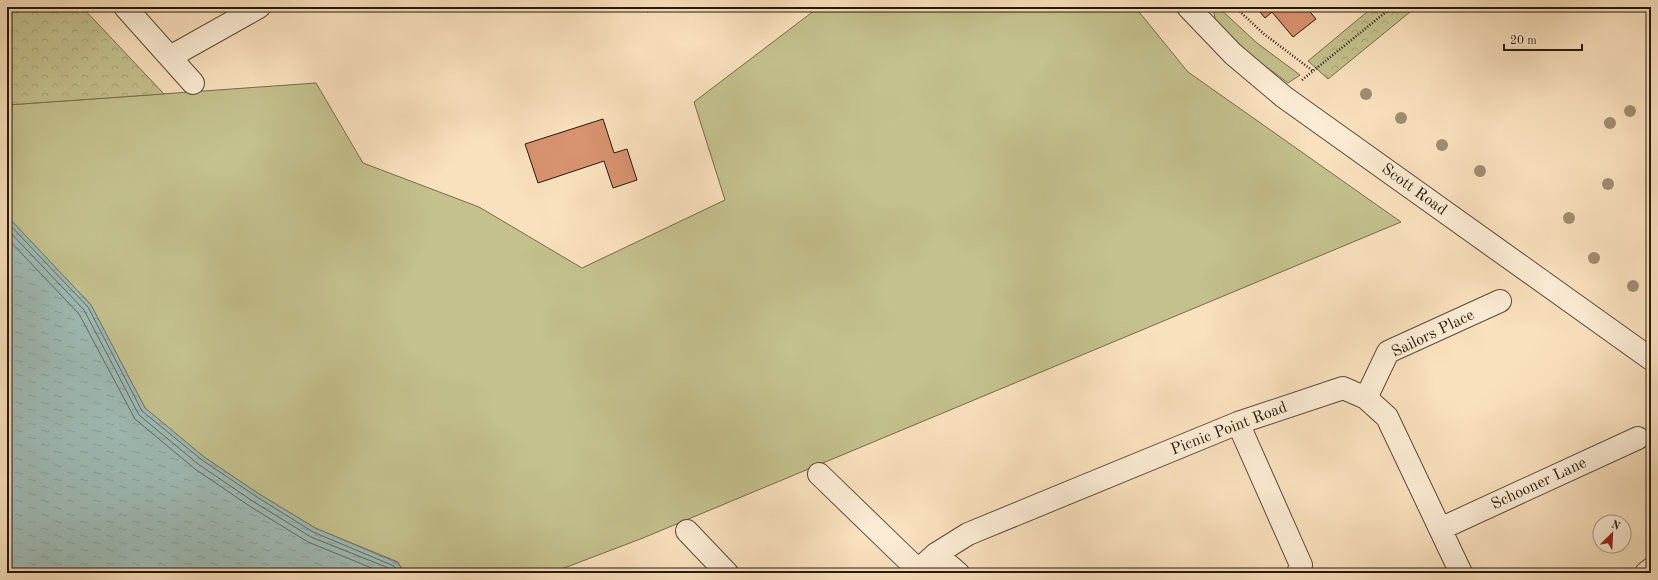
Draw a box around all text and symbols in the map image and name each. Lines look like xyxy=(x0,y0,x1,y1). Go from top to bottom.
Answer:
scale bar xyxy=(1504,26,1582,52)
text: 20 m xyxy=(1510,35,1537,47)
street label: Scott Road xyxy=(1378,161,1450,219)
street label: Sailors Place xyxy=(1389,307,1477,361)
street label: Picnic Point Road xyxy=(1169,399,1289,459)
street label: Schooner Lane xyxy=(1489,455,1589,513)
north arrow xyxy=(1592,514,1632,554)
text: N xyxy=(1609,520,1622,533)

